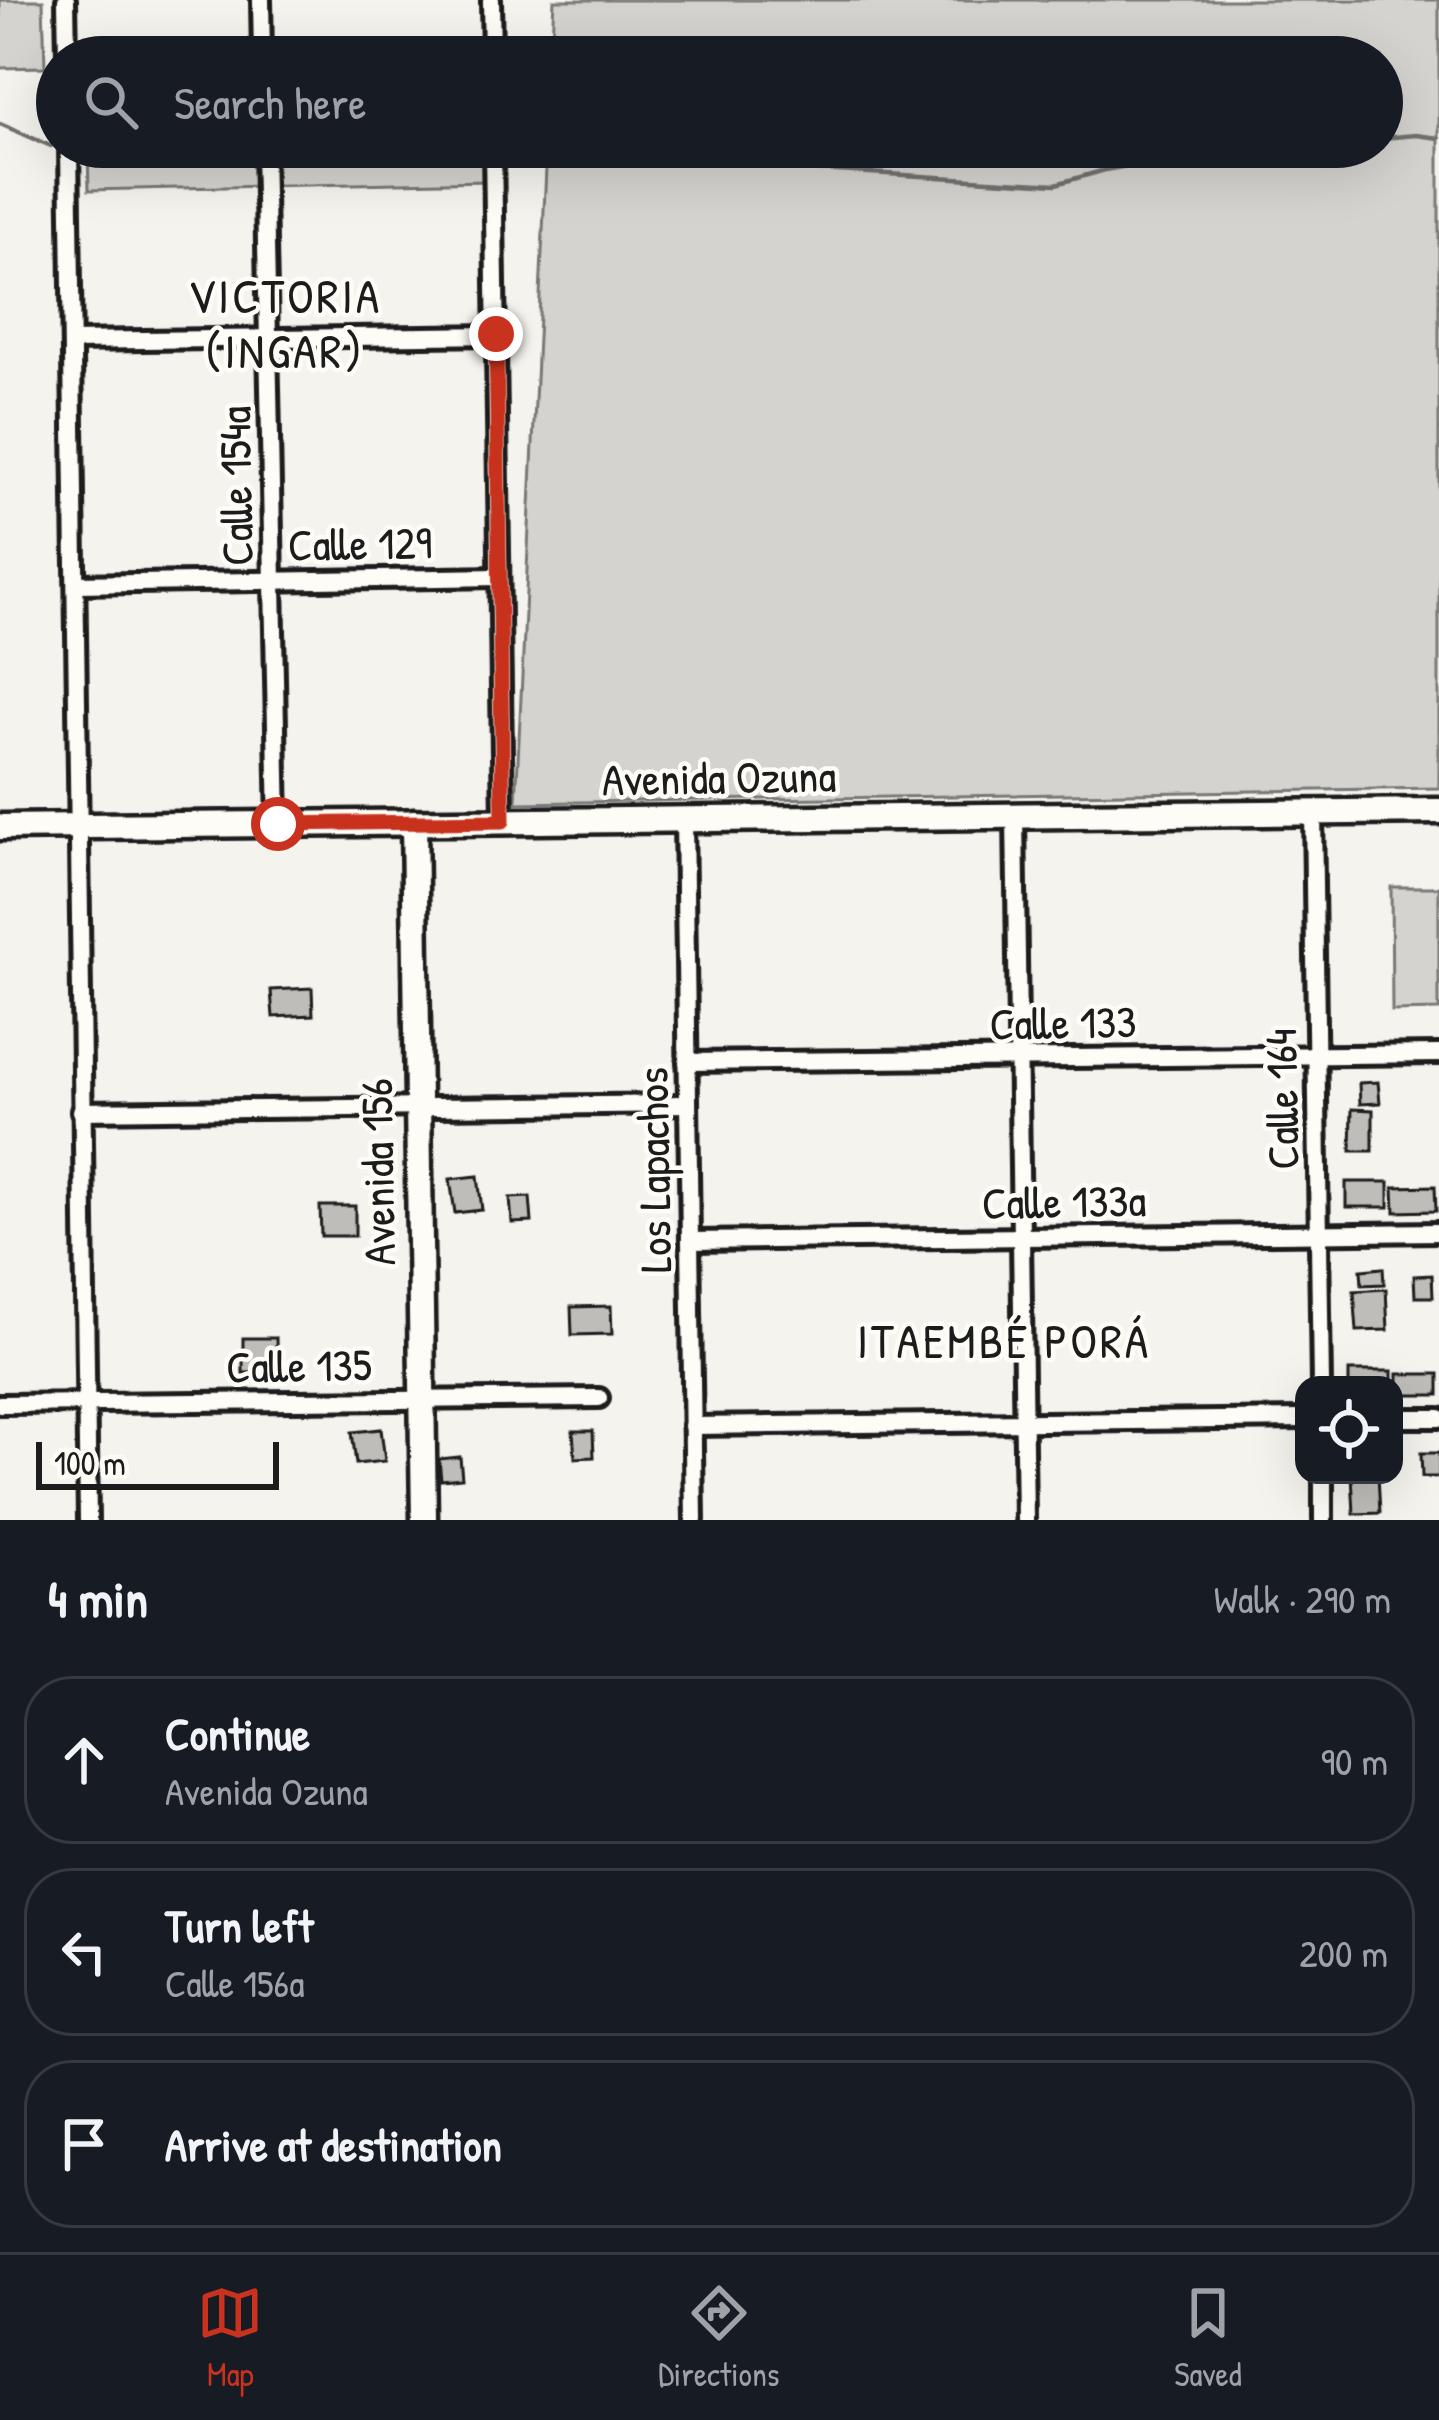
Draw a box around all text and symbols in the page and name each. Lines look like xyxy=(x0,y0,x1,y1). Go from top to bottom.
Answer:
search box xyxy=(36,36,1403,168)
icon: search xyxy=(78,69,144,135)
text: Search here xyxy=(174,72,366,133)
district label: VICTORIA (INGAR) xyxy=(188,263,382,383)
route end xyxy=(469,307,523,361)
street label: Calle 154a xyxy=(203,406,267,566)
street label: Calle 129 xyxy=(288,511,432,575)
street label: Avenida Ozuna xyxy=(601,744,837,810)
route start xyxy=(251,797,305,851)
street label: Calle 133 xyxy=(989,990,1137,1054)
street label: Calle 164 xyxy=(1249,1028,1313,1170)
street label: Los Lapachos xyxy=(621,1067,685,1273)
street label: Avenida 156 xyxy=(345,1078,409,1266)
street label: Calle 133a xyxy=(981,1169,1147,1233)
district label: ITAEMBÉ PORÁ xyxy=(857,1308,1151,1373)
street label: Calle 135 xyxy=(226,1333,372,1397)
map controls xyxy=(1295,1376,1403,1484)
button: locate xyxy=(1295,1376,1403,1484)
scale bar xyxy=(36,1436,279,1489)
text: 100 m xyxy=(54,1441,126,1485)
text: 4 min xyxy=(48,1564,148,1633)
text: Walk · 290 m xyxy=(1214,1572,1391,1625)
text: Continue xyxy=(165,1703,310,1764)
icon: ahead xyxy=(51,1727,117,1793)
text: 90 m xyxy=(1321,1734,1388,1787)
text: Avenida Ozuna xyxy=(165,1764,368,1817)
text: Turn left xyxy=(165,1895,314,1956)
icon: left xyxy=(51,1919,117,1985)
text: 200 m xyxy=(1299,1926,1388,1979)
text: Calle 156a xyxy=(165,1956,304,2009)
icon: arrive xyxy=(51,2111,117,2177)
text: Arrive at destination xyxy=(165,2114,502,2175)
tab: Map xyxy=(197,2280,263,2396)
tab: Directions xyxy=(658,2280,780,2396)
tab: Saved xyxy=(1174,2280,1242,2396)

